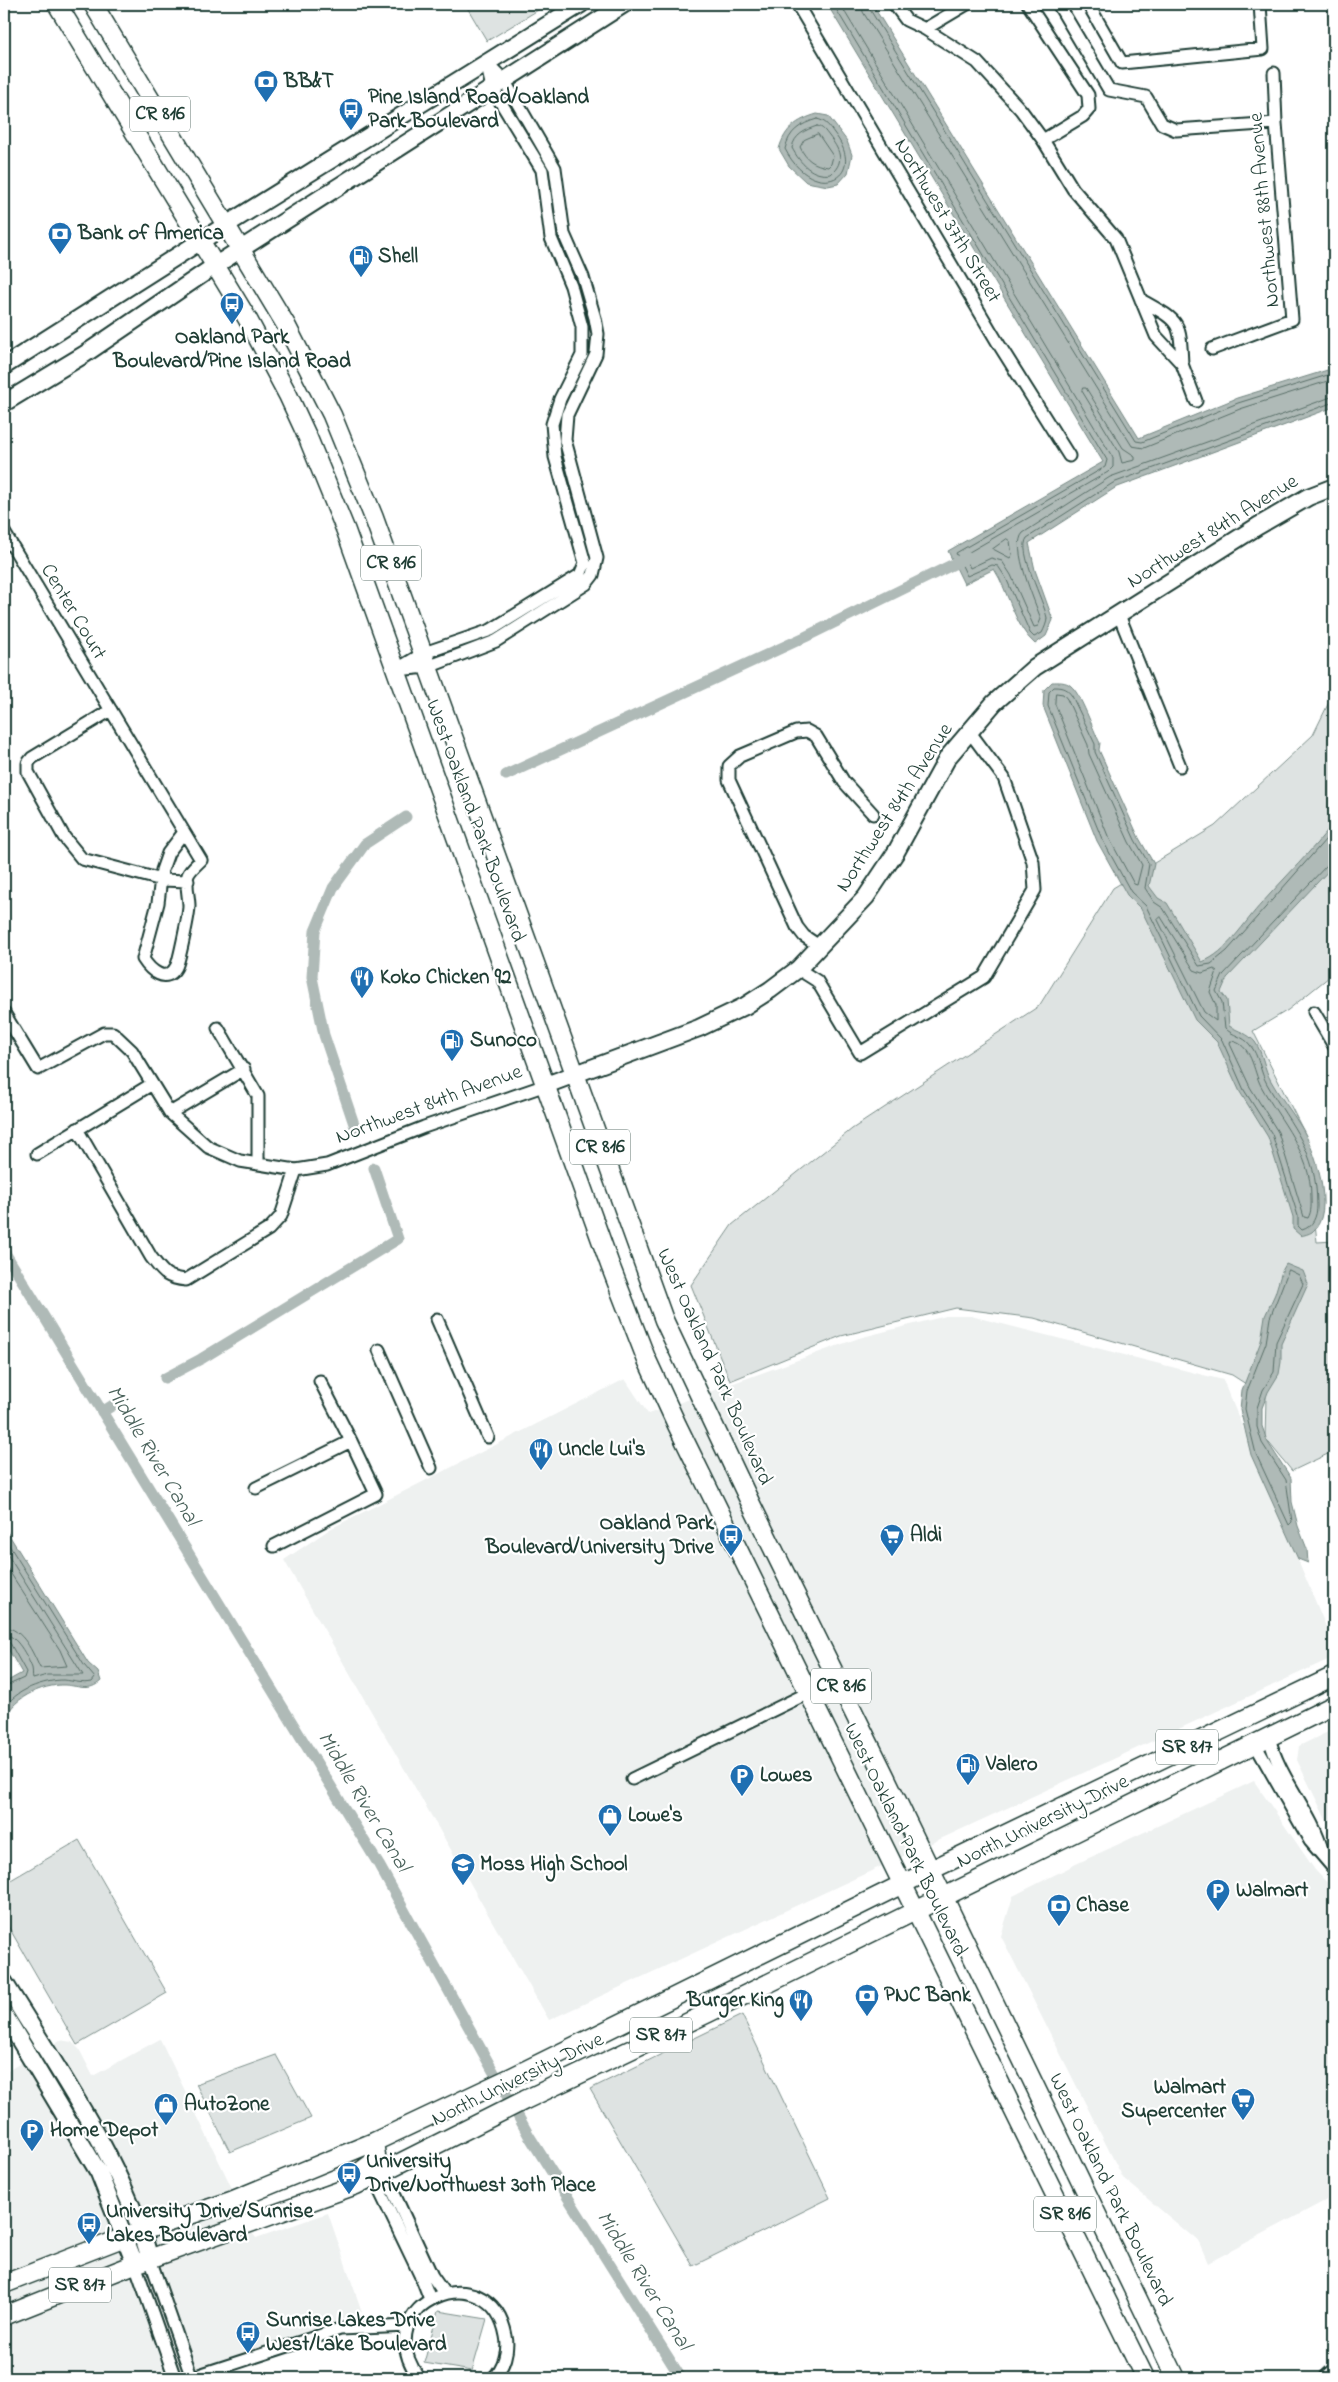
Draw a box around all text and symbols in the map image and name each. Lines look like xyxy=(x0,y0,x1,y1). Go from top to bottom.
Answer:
place label: BB&T xyxy=(283,67,334,97)
bank icon: BB&T xyxy=(253,69,279,103)
place label: Pine Island Road/Oakland Park Boulevard xyxy=(368,83,589,137)
road number: CR 816 xyxy=(130,96,190,132)
bus stop icon: Pine Island Road/Oakland Park Boulevard xyxy=(338,97,364,131)
street label: Northwest 88th Avenue xyxy=(1241,111,1288,309)
street label: Northwest 37th Street xyxy=(886,133,1008,309)
place label: Bank of America xyxy=(77,219,224,249)
bank icon: Bank of America xyxy=(47,221,73,255)
place label: Shell xyxy=(378,242,418,272)
fuel station icon: Shell xyxy=(348,244,374,278)
bus stop icon: Oakland Park Boulevard/Pine Island Road xyxy=(219,291,245,325)
place label: Oakland Park Boulevard/Pine Island Road xyxy=(112,323,351,377)
street label: Northwest 84th Avenue xyxy=(1122,467,1305,597)
road number: CR 816 xyxy=(361,546,421,580)
street label: Center Court xyxy=(32,558,114,666)
street label: West Oakland Park Boulevard xyxy=(417,696,533,947)
street label: Northwest 84th Avenue xyxy=(829,717,961,899)
place label: Koko Chicken 92 xyxy=(380,963,512,993)
restaurant icon: Koko Chicken 92 xyxy=(349,965,375,999)
place label: Sunoco xyxy=(470,1026,537,1056)
fuel station icon: Sunoco xyxy=(439,1028,465,1062)
street label: Northwest 84th Avenue xyxy=(332,1057,527,1153)
road number: CR 816 xyxy=(570,1130,630,1164)
street label: West Oakland Park Boulevard xyxy=(648,1244,780,1490)
water label: Middle River Canal xyxy=(97,1380,208,1534)
place label: Uncle Lui's xyxy=(558,1435,646,1465)
restaurant icon: Uncle Lui's xyxy=(528,1437,554,1471)
place label: Oakland Park Boulevard/University Drive xyxy=(484,1509,715,1565)
place label: Aldi xyxy=(910,1521,942,1551)
bus stop icon: Oakland Park Boulevard/University Drive xyxy=(718,1523,744,1557)
supermarket icon: Aldi xyxy=(879,1523,905,1557)
road number: CR 816 xyxy=(811,1668,871,1704)
street label: West Oakland Park Boulevard xyxy=(835,1718,975,1962)
water label: Middle River Canal xyxy=(308,1726,419,1880)
road number: SR 817 xyxy=(1156,1730,1218,1764)
place label: Valero xyxy=(985,1750,1038,1780)
fuel station icon: Valero xyxy=(955,1752,981,1786)
place label: Lowes xyxy=(760,1761,813,1791)
parking icon: Lowes xyxy=(729,1763,755,1797)
street label: North University Drive xyxy=(952,1767,1136,1879)
place label: Lowe's xyxy=(628,1801,683,1831)
shop icon: Lowe's xyxy=(597,1803,623,1837)
place label: Moss High School xyxy=(480,1850,628,1882)
school or university icon: Moss High School xyxy=(450,1852,476,1886)
place label: Walmart xyxy=(1236,1876,1309,1906)
parking icon: Walmart xyxy=(1205,1878,1231,1912)
place label: Chase xyxy=(1076,1891,1130,1921)
bank icon: Chase xyxy=(1046,1893,1072,1927)
place label: PNC Bank xyxy=(884,1981,972,2011)
bank icon: PNC Bank xyxy=(854,1983,880,2017)
place label: Burger King xyxy=(686,1986,784,2018)
restaurant icon: Burger King xyxy=(788,1988,814,2022)
road number: SR 817 xyxy=(630,2018,692,2052)
street label: North University Drive xyxy=(427,2025,611,2137)
street label: West Oakland Park Boulevard xyxy=(1040,2068,1180,2312)
place label: Walmart Supercenter xyxy=(1121,2073,1227,2127)
supermarket icon: Walmart Supercenter xyxy=(1230,2087,1256,2121)
place label: AutoZone xyxy=(184,2090,270,2120)
shop icon: AutoZone xyxy=(153,2092,179,2126)
place label: Home Depot xyxy=(50,2116,159,2146)
parking icon: Home Depot xyxy=(19,2118,45,2152)
place label: University Drive/Northwest 30th Place xyxy=(365,2147,596,2201)
bus stop icon: University Drive/Northwest 30th Place xyxy=(336,2161,362,2195)
road number: SR 816 xyxy=(1034,2196,1096,2232)
place label: University Drive/Sunrise Lakes Boulevard xyxy=(106,2197,314,2251)
water label: Middle River Canal xyxy=(587,2205,700,2359)
bus stop icon: University Drive/Sunrise Lakes Boulevard xyxy=(76,2211,102,2245)
road number: SR 817 xyxy=(49,2268,111,2302)
place label: Sunrise Lakes Drive West/Lake Boulevard xyxy=(266,2306,447,2360)
bus stop icon: Sunrise Lakes Drive West/Lake Boulevard xyxy=(235,2320,261,2354)

